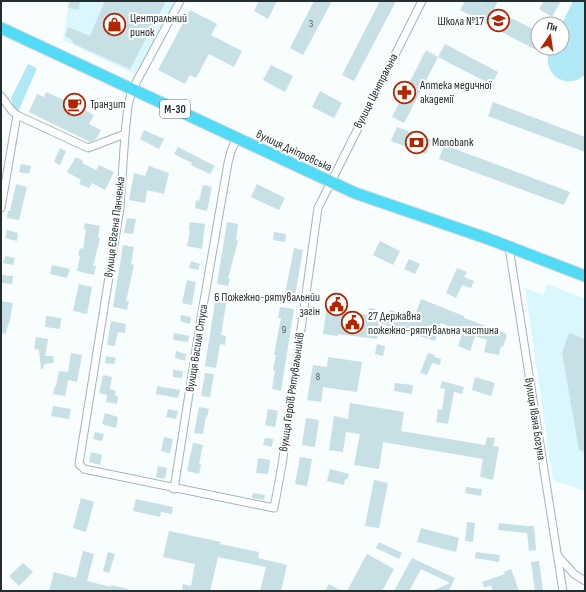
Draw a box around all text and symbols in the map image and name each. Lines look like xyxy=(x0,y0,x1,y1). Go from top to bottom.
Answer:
school or university icon: Школа №17 xyxy=(486,8,512,34)
place label: Центральний ринок xyxy=(130,11,187,40)
shop icon: Центральний ринок xyxy=(102,12,128,38)
place label: Школа №17 xyxy=(437,14,484,29)
north arrow xyxy=(530,16,570,56)
house number: 3 xyxy=(309,18,313,30)
text: Пн xyxy=(545,19,559,34)
street label: вулиця Центральна xyxy=(351,51,401,131)
place label: Аптека медичної академії xyxy=(419,78,493,107)
pharmacy icon: Аптека медичної академії xyxy=(391,79,417,105)
cafe icon: Транзит xyxy=(62,91,88,117)
place label: Транзит xyxy=(90,97,126,112)
road number: М-30 xyxy=(160,100,190,118)
street label: вулиця Дніпровська xyxy=(254,127,335,175)
bank icon: Monobank xyxy=(404,129,430,155)
place label: Monobank xyxy=(432,135,474,150)
street label: вулиця Євгена Панченка xyxy=(101,175,129,278)
place label: 6 Пожежно-рятувальнйи загін xyxy=(214,290,320,319)
public building icon: 6 Пожежно-рятувальнйи загін xyxy=(323,291,349,317)
street label: вулиця Василя Стуса xyxy=(183,303,211,393)
place label: 27 Державна пожежно-рятувальна частина xyxy=(368,309,499,338)
public building icon: 27 Державна пожежно-рятувальна частина xyxy=(340,310,366,336)
house number: 9 xyxy=(282,324,286,336)
street label: вулиця Героїв Рятувальників xyxy=(276,331,308,453)
house number: 8 xyxy=(316,371,320,383)
street label: вулиця Івана Богуна xyxy=(521,377,549,461)

